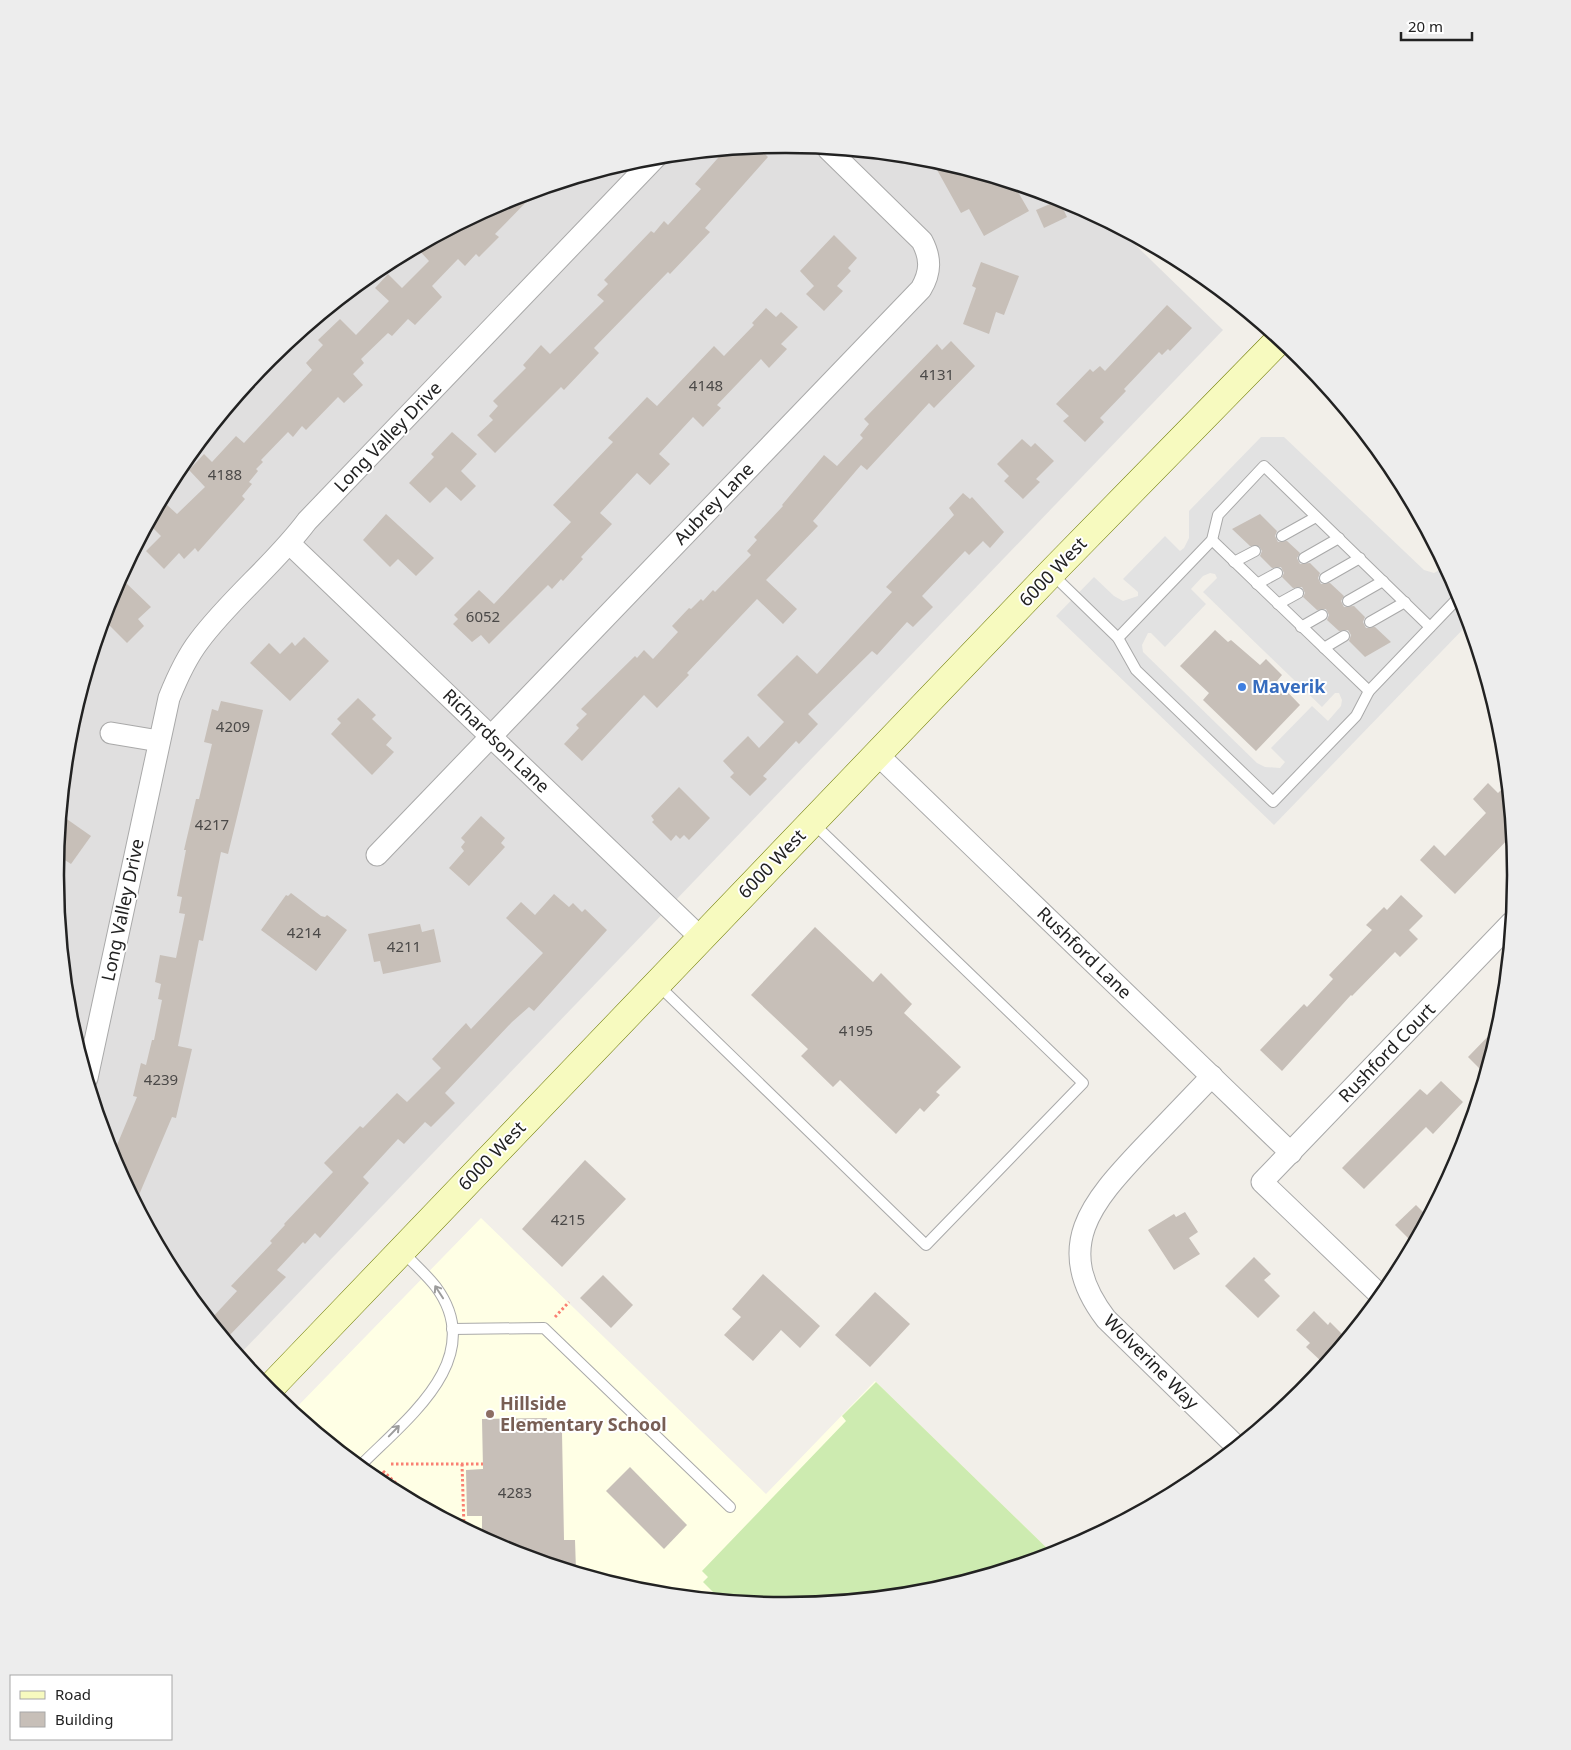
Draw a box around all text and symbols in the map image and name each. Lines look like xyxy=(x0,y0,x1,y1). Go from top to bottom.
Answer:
scale bar xyxy=(1401,10,1472,42)
text: 20 m xyxy=(1408,16,1443,36)
house number: 4131 xyxy=(920,364,954,384)
house number: 4148 xyxy=(689,375,723,395)
street label: Long Valley Drive xyxy=(328,376,446,497)
street label: Aubrey Lane xyxy=(668,457,758,549)
house number: 4188 xyxy=(208,464,242,484)
street label: 6000 West xyxy=(1013,531,1092,611)
house number: 6052 xyxy=(466,606,500,626)
place label: Maverik xyxy=(1252,674,1326,698)
marker: Maverik xyxy=(1236,681,1248,693)
street label: Richardson Lane xyxy=(438,683,555,798)
house number: 4209 xyxy=(216,716,250,736)
house number: 4217 xyxy=(195,814,229,834)
street label: 6000 West xyxy=(732,823,811,903)
street label: Long Valley Drive xyxy=(95,836,149,983)
street label: Rushford Lane xyxy=(1032,901,1137,1004)
house number: 4214 xyxy=(287,922,322,942)
house number: 4211 xyxy=(387,936,421,956)
street label: Rushford Court xyxy=(1333,997,1440,1107)
house number: 4195 xyxy=(839,1020,873,1040)
house number: 4239 xyxy=(144,1069,178,1089)
street label: 6000 West xyxy=(452,1115,531,1195)
house number: 4215 xyxy=(551,1209,585,1229)
one-way arrow xyxy=(433,1286,443,1300)
street label: Wolverine Way xyxy=(1099,1309,1205,1415)
place label: Hillside Elementary School xyxy=(500,1391,667,1436)
marker: Hillside Elementary School xyxy=(484,1408,496,1420)
one-way arrow xyxy=(388,1425,400,1438)
house number: 4283 xyxy=(498,1482,532,1502)
legend xyxy=(10,1675,172,1740)
text: Road xyxy=(55,1684,91,1704)
text: Building xyxy=(55,1709,113,1729)

